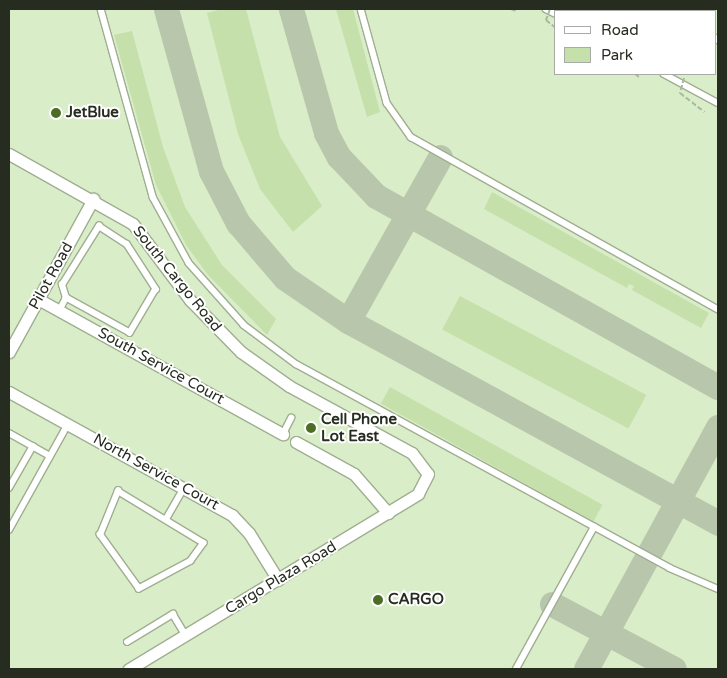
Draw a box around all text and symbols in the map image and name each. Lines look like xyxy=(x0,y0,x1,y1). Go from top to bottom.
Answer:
legend xyxy=(554,10,717,75)
text: Road xyxy=(601,21,639,39)
text: Park xyxy=(601,46,633,64)
place label: JetBlue xyxy=(66,104,119,122)
marker: JetBlue xyxy=(50,107,62,119)
street label: South Cargo Road xyxy=(129,223,225,335)
street label: Pilot Road xyxy=(25,239,77,313)
street label: South Service Court xyxy=(95,324,227,408)
place label: Cell Phone Lot East xyxy=(321,410,397,445)
marker: Cell Phone Lot East xyxy=(305,422,317,434)
street label: North Service Court xyxy=(90,430,222,514)
street label: Cargo Plaza Road xyxy=(222,538,340,618)
place label: CARGO xyxy=(388,591,444,609)
marker: CARGO xyxy=(372,594,384,606)

